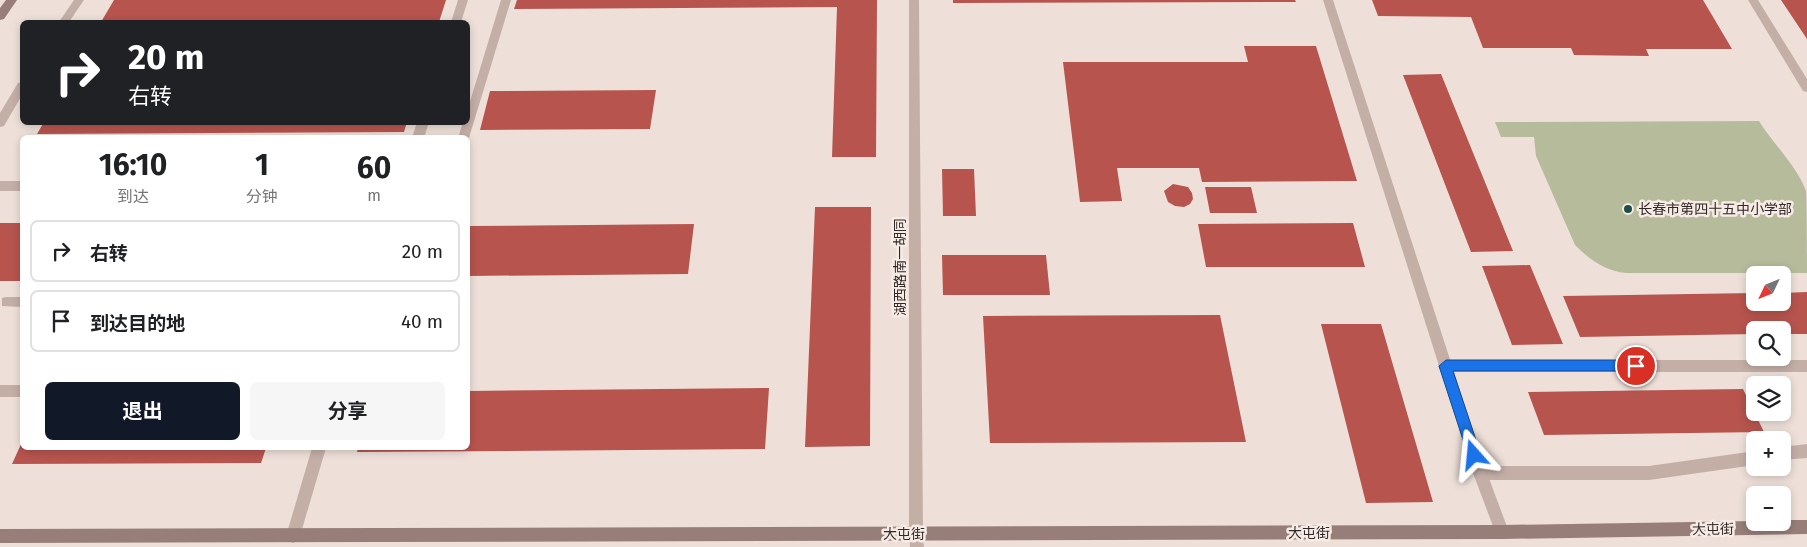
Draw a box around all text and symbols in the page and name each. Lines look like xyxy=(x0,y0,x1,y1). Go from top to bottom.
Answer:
text: 20 m xyxy=(128,36,204,78)
icon: right xyxy=(45,40,110,105)
text: 右转 xyxy=(128,83,172,110)
text: 16:10 xyxy=(99,147,167,183)
text: 1 xyxy=(255,147,269,183)
text: 60 xyxy=(357,150,391,186)
text: m xyxy=(367,186,381,205)
text: 到达 xyxy=(117,187,149,206)
text: 分钟 xyxy=(246,187,278,206)
place label: 长春市第四十五中小学部 xyxy=(1638,201,1792,218)
marker: 长春市第四十五中小学部 xyxy=(1622,203,1634,215)
street label: 湖西路南一胡同 xyxy=(892,218,909,316)
icon: right xyxy=(47,237,75,265)
text: 20 m xyxy=(402,240,443,263)
text: 右转 xyxy=(90,242,128,265)
north arrow xyxy=(1746,266,1791,311)
map controls xyxy=(1746,266,1791,531)
icon: arrive xyxy=(47,307,75,335)
text: 40 m xyxy=(401,310,443,333)
text: 到达目的地 xyxy=(90,312,185,335)
button: search xyxy=(1746,321,1791,366)
pin xyxy=(1615,345,1657,387)
icon: arrive xyxy=(1622,352,1650,380)
button: layers xyxy=(1746,376,1791,421)
button: 退出 xyxy=(45,382,240,440)
button: 分享 xyxy=(250,382,445,440)
position arrow xyxy=(1447,428,1499,480)
button: + xyxy=(1746,431,1791,476)
button: − xyxy=(1746,486,1791,531)
street label: 大屯街 xyxy=(1692,521,1734,538)
street label: 大屯街 xyxy=(1288,525,1330,542)
street label: 大屯街 xyxy=(883,526,925,543)

